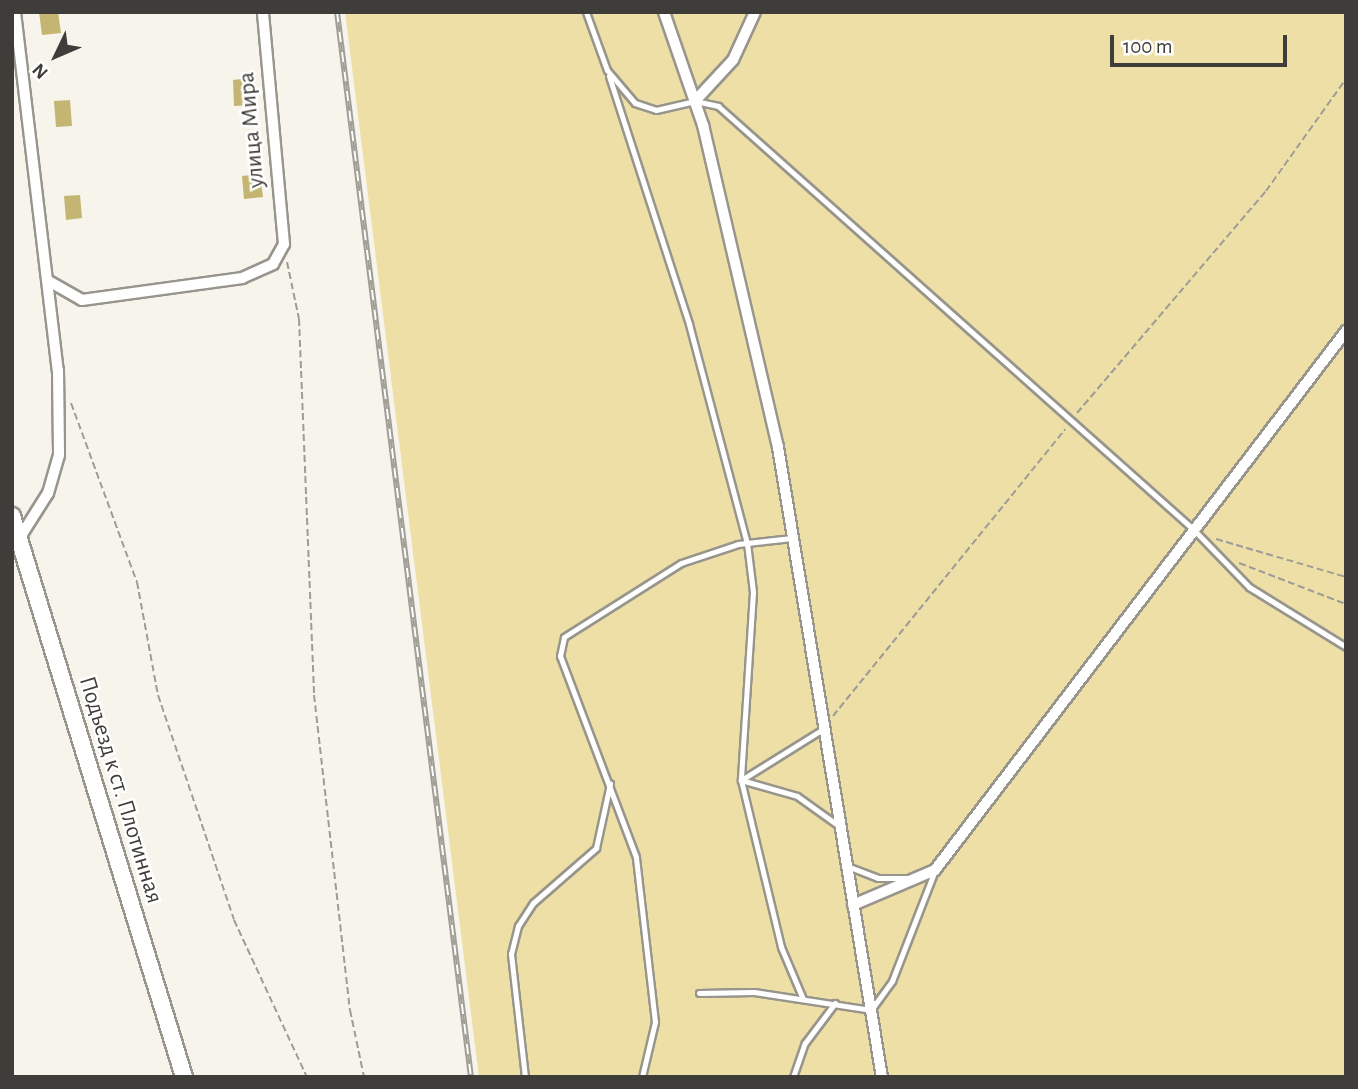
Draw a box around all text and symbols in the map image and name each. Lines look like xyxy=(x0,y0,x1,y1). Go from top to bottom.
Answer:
north arrow xyxy=(21,21,91,91)
scale bar xyxy=(1113,21,1290,65)
text: 100 m xyxy=(1123,36,1173,57)
text: N xyxy=(29,60,52,82)
street label: улица Мира xyxy=(233,71,271,189)
street label: Подъезд к ст. Плотинная xyxy=(72,673,168,907)

